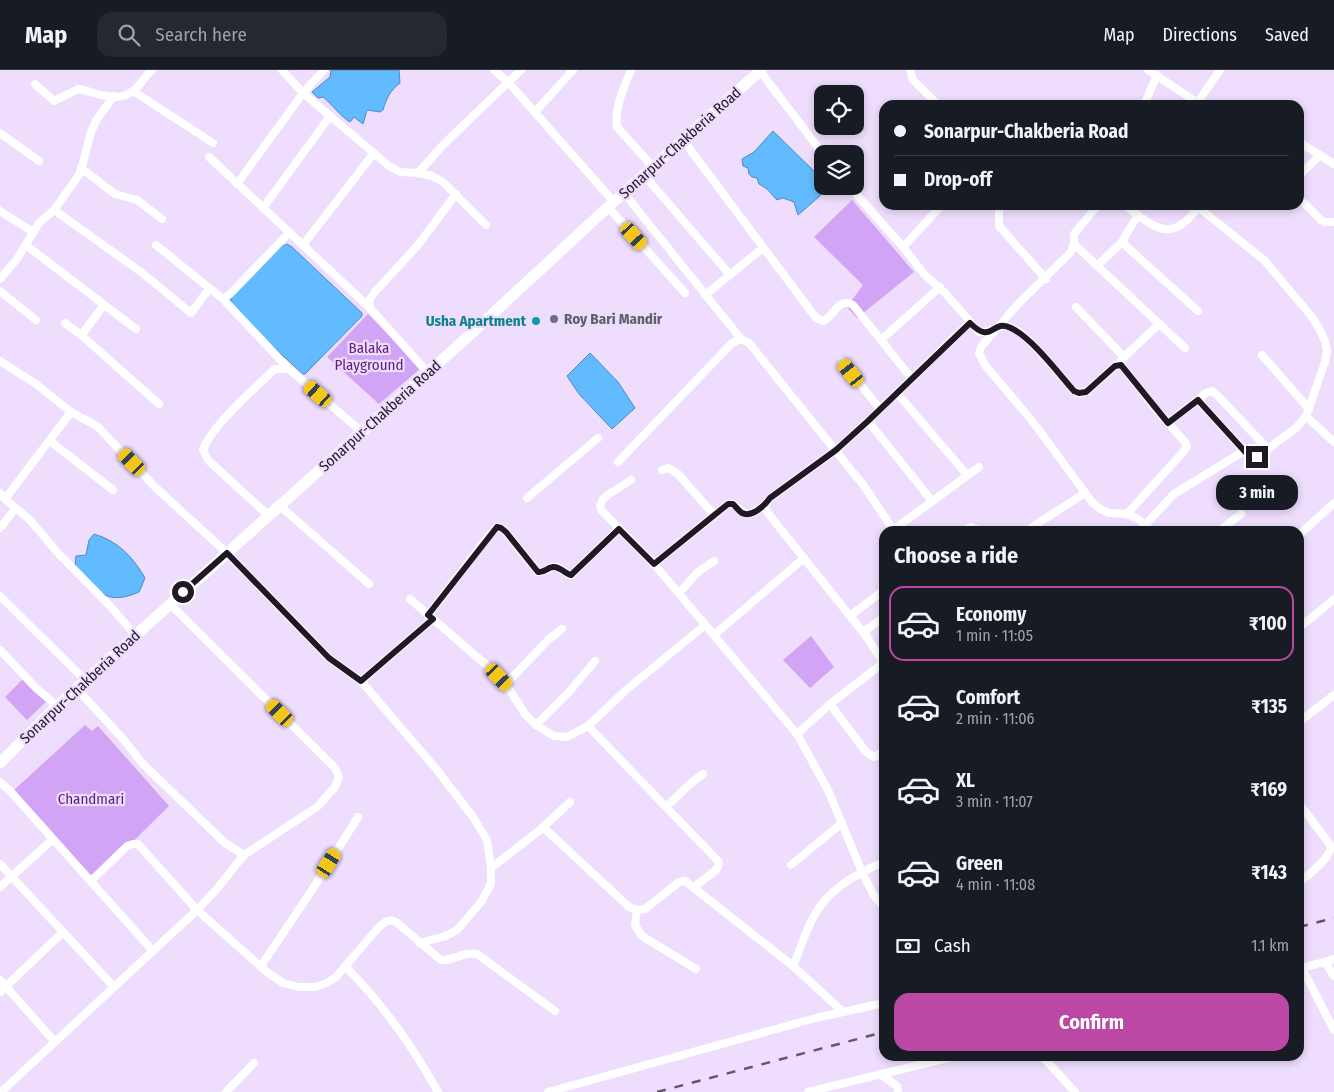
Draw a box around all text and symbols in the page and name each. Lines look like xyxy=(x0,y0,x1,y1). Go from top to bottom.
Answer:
search box xyxy=(97,12,447,57)
text: Map xyxy=(25,21,67,49)
icon: search xyxy=(115,21,143,49)
text: Search here xyxy=(155,23,247,46)
text: Map xyxy=(1103,24,1135,46)
text: Directions xyxy=(1163,24,1237,46)
text: Saved xyxy=(1265,24,1309,46)
street label: Sonarpur-Chakberia Road xyxy=(615,83,745,203)
map controls xyxy=(814,85,864,195)
button: locate xyxy=(814,85,864,135)
text: Sonarpur-Chakberia Road xyxy=(924,120,1128,143)
button: layers xyxy=(814,145,864,195)
text: Drop-off xyxy=(924,168,992,191)
car xyxy=(618,220,649,252)
place label: Roy Bari Mandir xyxy=(564,310,663,328)
place label: Usha Apartment xyxy=(426,312,527,330)
marker: Roy Bari Mandir xyxy=(548,313,560,325)
marker: Usha Apartment xyxy=(530,315,542,327)
park label: Balaka Playground xyxy=(335,339,403,374)
street label: Sonarpur-Chakberia Road xyxy=(315,356,445,476)
car xyxy=(835,357,866,389)
car xyxy=(301,378,334,410)
car xyxy=(116,446,147,478)
route end xyxy=(1246,446,1268,468)
callout: 3 min xyxy=(1216,474,1298,510)
text: 3 min xyxy=(1239,483,1275,502)
text: Choose a ride xyxy=(894,542,1018,569)
route start xyxy=(172,581,194,603)
icon: car xyxy=(896,601,941,646)
text: Economy xyxy=(956,603,1026,626)
text: ₹100 xyxy=(1249,612,1287,635)
text: 1 min · 11:05 xyxy=(956,626,1033,645)
street label: Sonarpur-Chakberia Road xyxy=(16,627,144,747)
car xyxy=(483,661,514,693)
icon: car xyxy=(896,684,941,729)
text: Comfort xyxy=(956,686,1020,709)
text: ₹135 xyxy=(1251,695,1287,718)
car xyxy=(264,697,295,729)
text: 2 min · 11:06 xyxy=(956,709,1034,728)
icon: car xyxy=(896,767,941,812)
text: XL xyxy=(956,769,975,792)
text: ₹169 xyxy=(1250,778,1287,801)
park label: Chandmari xyxy=(58,790,124,808)
text: 3 min · 11:07 xyxy=(956,792,1033,811)
car xyxy=(314,846,343,880)
icon: car xyxy=(896,850,941,895)
text: Green xyxy=(956,852,1003,875)
text: ₹143 xyxy=(1251,861,1287,884)
text: 4 min · 11:08 xyxy=(956,875,1035,894)
icon: cash xyxy=(894,932,922,960)
text: Cash xyxy=(934,934,971,957)
text: 1.1 km xyxy=(1251,936,1289,955)
button: Confirm xyxy=(894,993,1289,1051)

